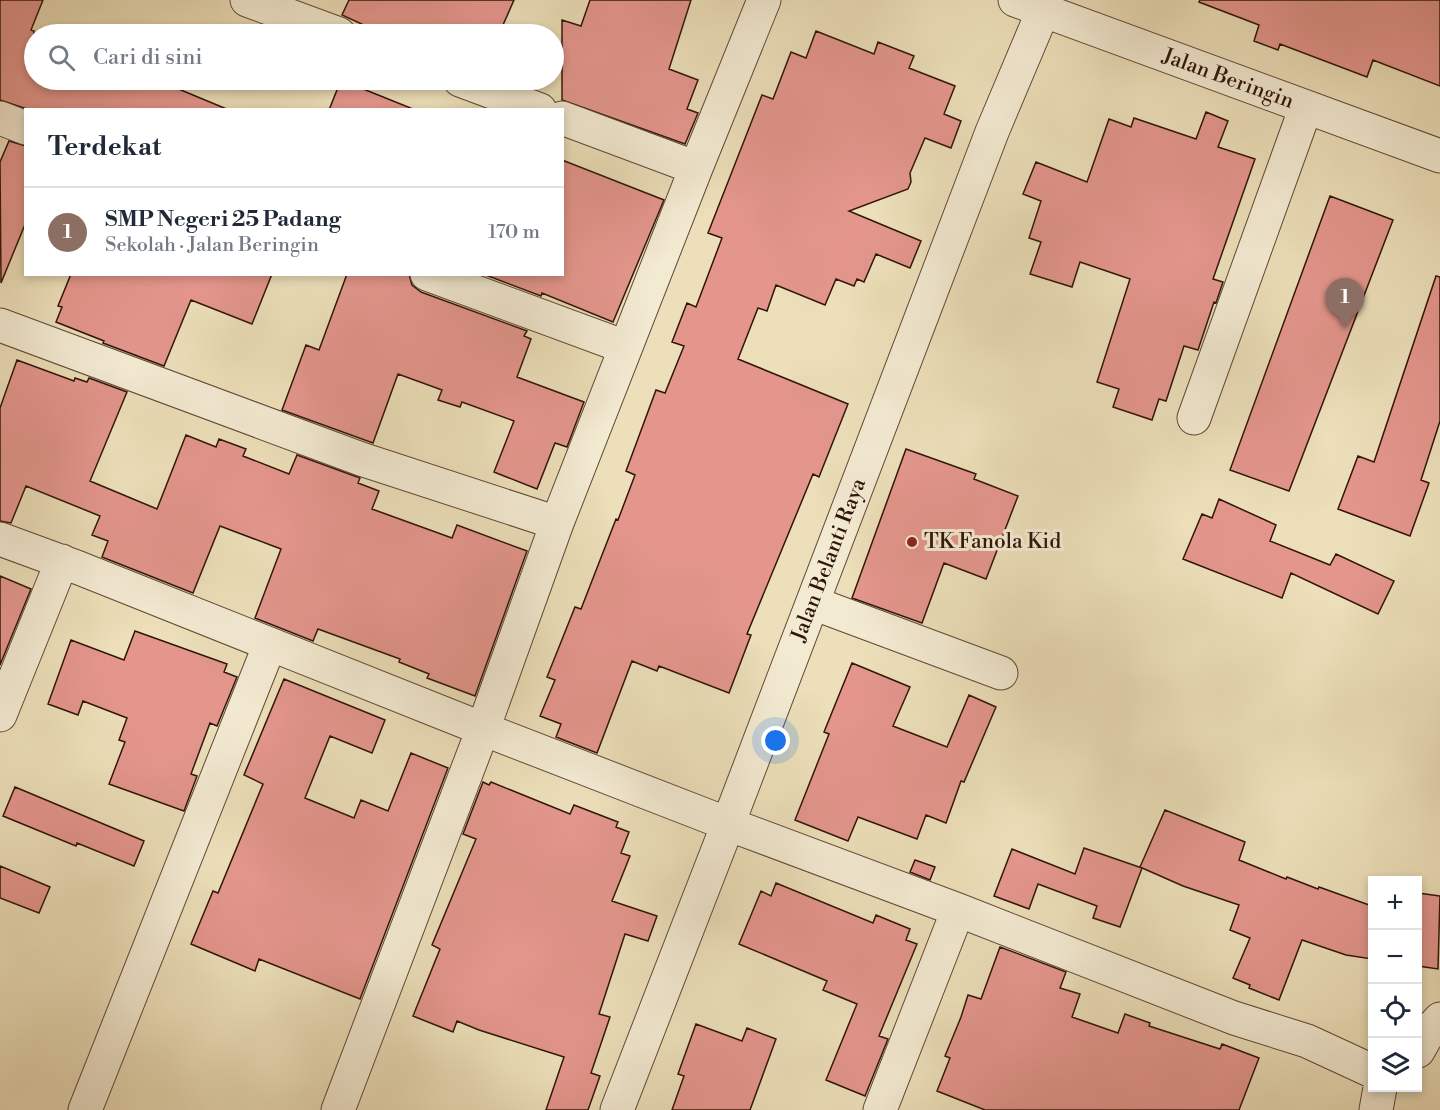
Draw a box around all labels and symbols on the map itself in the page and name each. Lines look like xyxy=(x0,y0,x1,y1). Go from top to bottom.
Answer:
street label: Jalan Beringin xyxy=(1158,43,1298,115)
pin: 1 xyxy=(1326,278,1364,328)
street label: Jalan Belanti Raya xyxy=(786,474,872,646)
place label: TK Fanola Kid xyxy=(924,529,1061,555)
marker: TK Fanola Kid xyxy=(905,535,919,549)
your location xyxy=(761,726,790,755)

